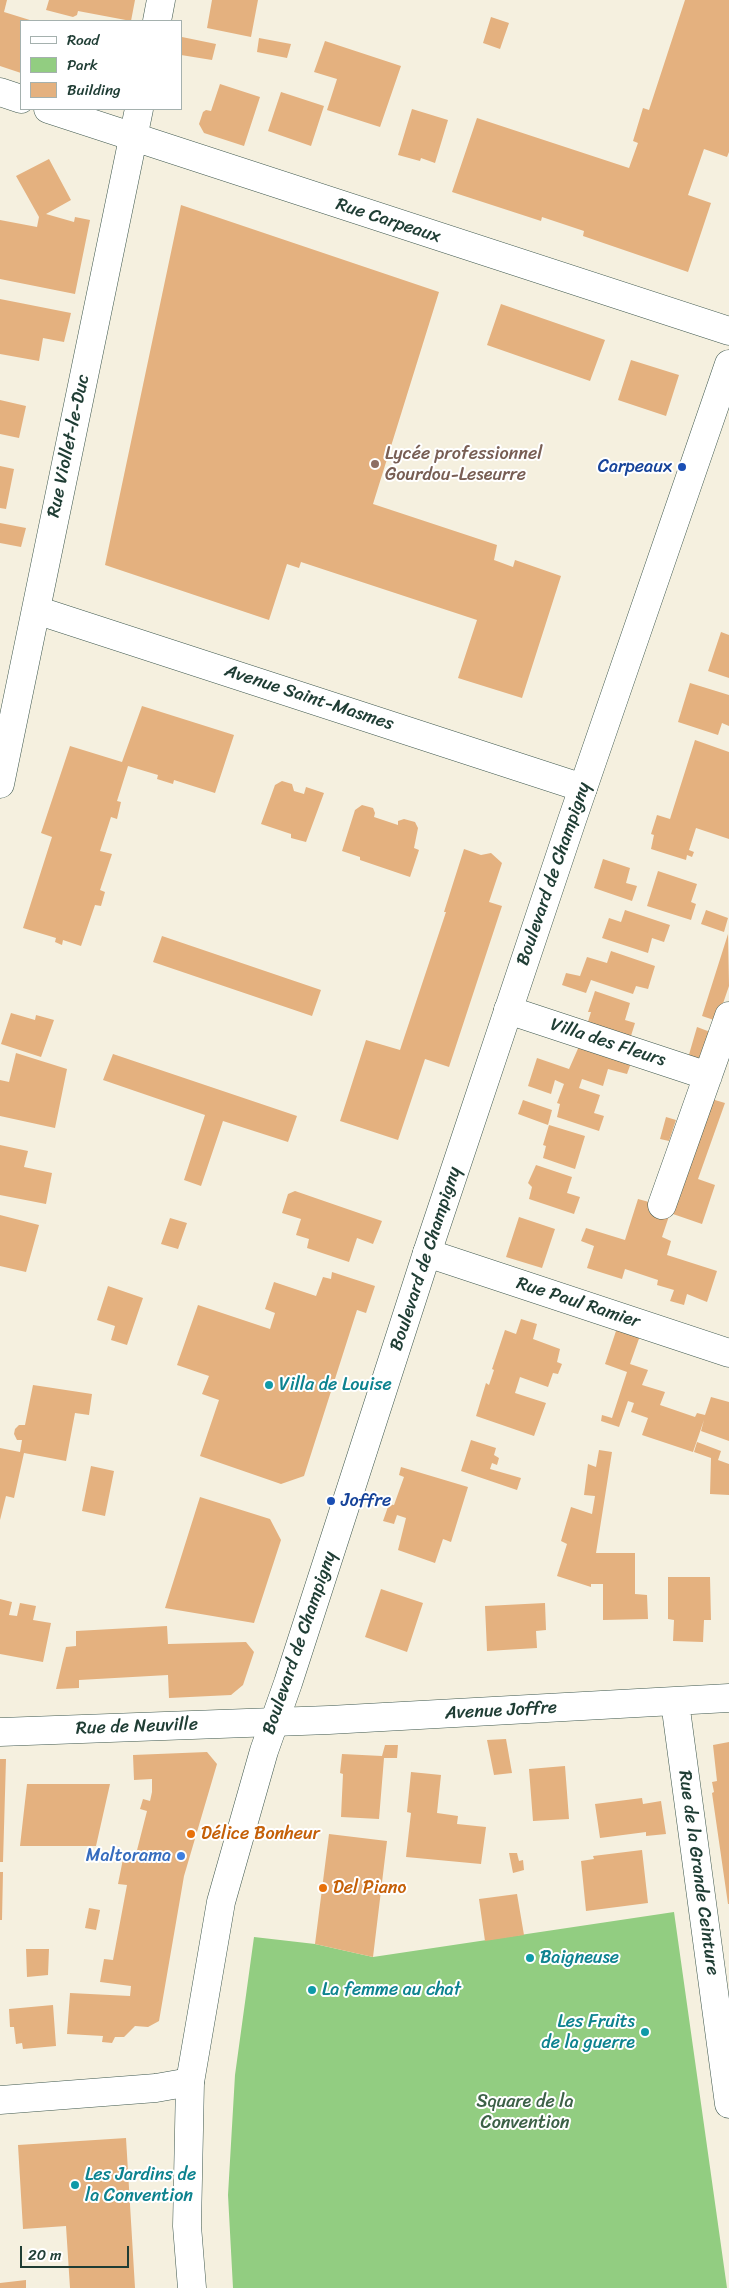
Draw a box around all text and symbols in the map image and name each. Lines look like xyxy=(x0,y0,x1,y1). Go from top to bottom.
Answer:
legend xyxy=(20,20,182,110)
text: Road xyxy=(67,27,99,53)
text: Park xyxy=(67,52,98,78)
text: Building xyxy=(67,77,121,103)
street label: Rue Carpeaux xyxy=(333,194,443,248)
street label: Rue Viollet-le-Duc xyxy=(43,372,95,520)
place label: Lycée professionnel Gourdou-Leseurre xyxy=(385,443,542,486)
place label: Carpeaux xyxy=(598,456,672,478)
marker: Lycée professionnel Gourdou-Leseurre xyxy=(369,458,381,470)
marker: Carpeaux xyxy=(676,461,688,473)
street label: Avenue Saint-Masmes xyxy=(222,660,396,736)
street label: Boulevard de Champigny xyxy=(512,780,596,968)
street label: Villa des Fleurs xyxy=(548,1014,668,1072)
street label: Boulevard de Champigny xyxy=(386,1164,466,1354)
street label: Rue Paul Ramier xyxy=(513,1273,643,1333)
place label: Villa de Louise xyxy=(279,1374,392,1396)
marker: Villa de Louise xyxy=(263,1379,275,1391)
place label: Joffre xyxy=(341,1490,391,1512)
marker: Joffre xyxy=(325,1495,337,1507)
street label: Boulevard de Champigny xyxy=(258,1549,342,1737)
street label: Avenue Joffre xyxy=(444,1697,558,1725)
street label: Rue de Neuville xyxy=(76,1714,198,1740)
street label: Rue de la Grande Ceinture xyxy=(673,1769,723,1977)
place label: Délice Bonheur xyxy=(201,1823,320,1845)
marker: Délice Bonheur xyxy=(185,1828,197,1840)
place label: Maltorama xyxy=(86,1845,171,1867)
marker: Maltorama xyxy=(175,1850,187,1862)
place label: Del Piano xyxy=(333,1877,406,1899)
marker: Del Piano xyxy=(317,1882,329,1894)
place label: Baigneuse xyxy=(540,1947,619,1969)
marker: Baigneuse xyxy=(524,1952,536,1964)
place label: La femme au chat xyxy=(322,1979,461,2001)
marker: La femme au chat xyxy=(306,1984,318,1996)
place label: Les Fruits de la guerre xyxy=(541,2011,635,2054)
marker: Les Fruits de la guerre xyxy=(639,2026,651,2038)
park label: Square de la Convention xyxy=(476,2091,574,2134)
place label: Les Jardins de la Convention xyxy=(85,2164,196,2206)
marker: Les Jardins de la Convention xyxy=(69,2179,81,2191)
scale bar xyxy=(22,2236,131,2268)
text: 20 m xyxy=(28,2242,62,2268)

